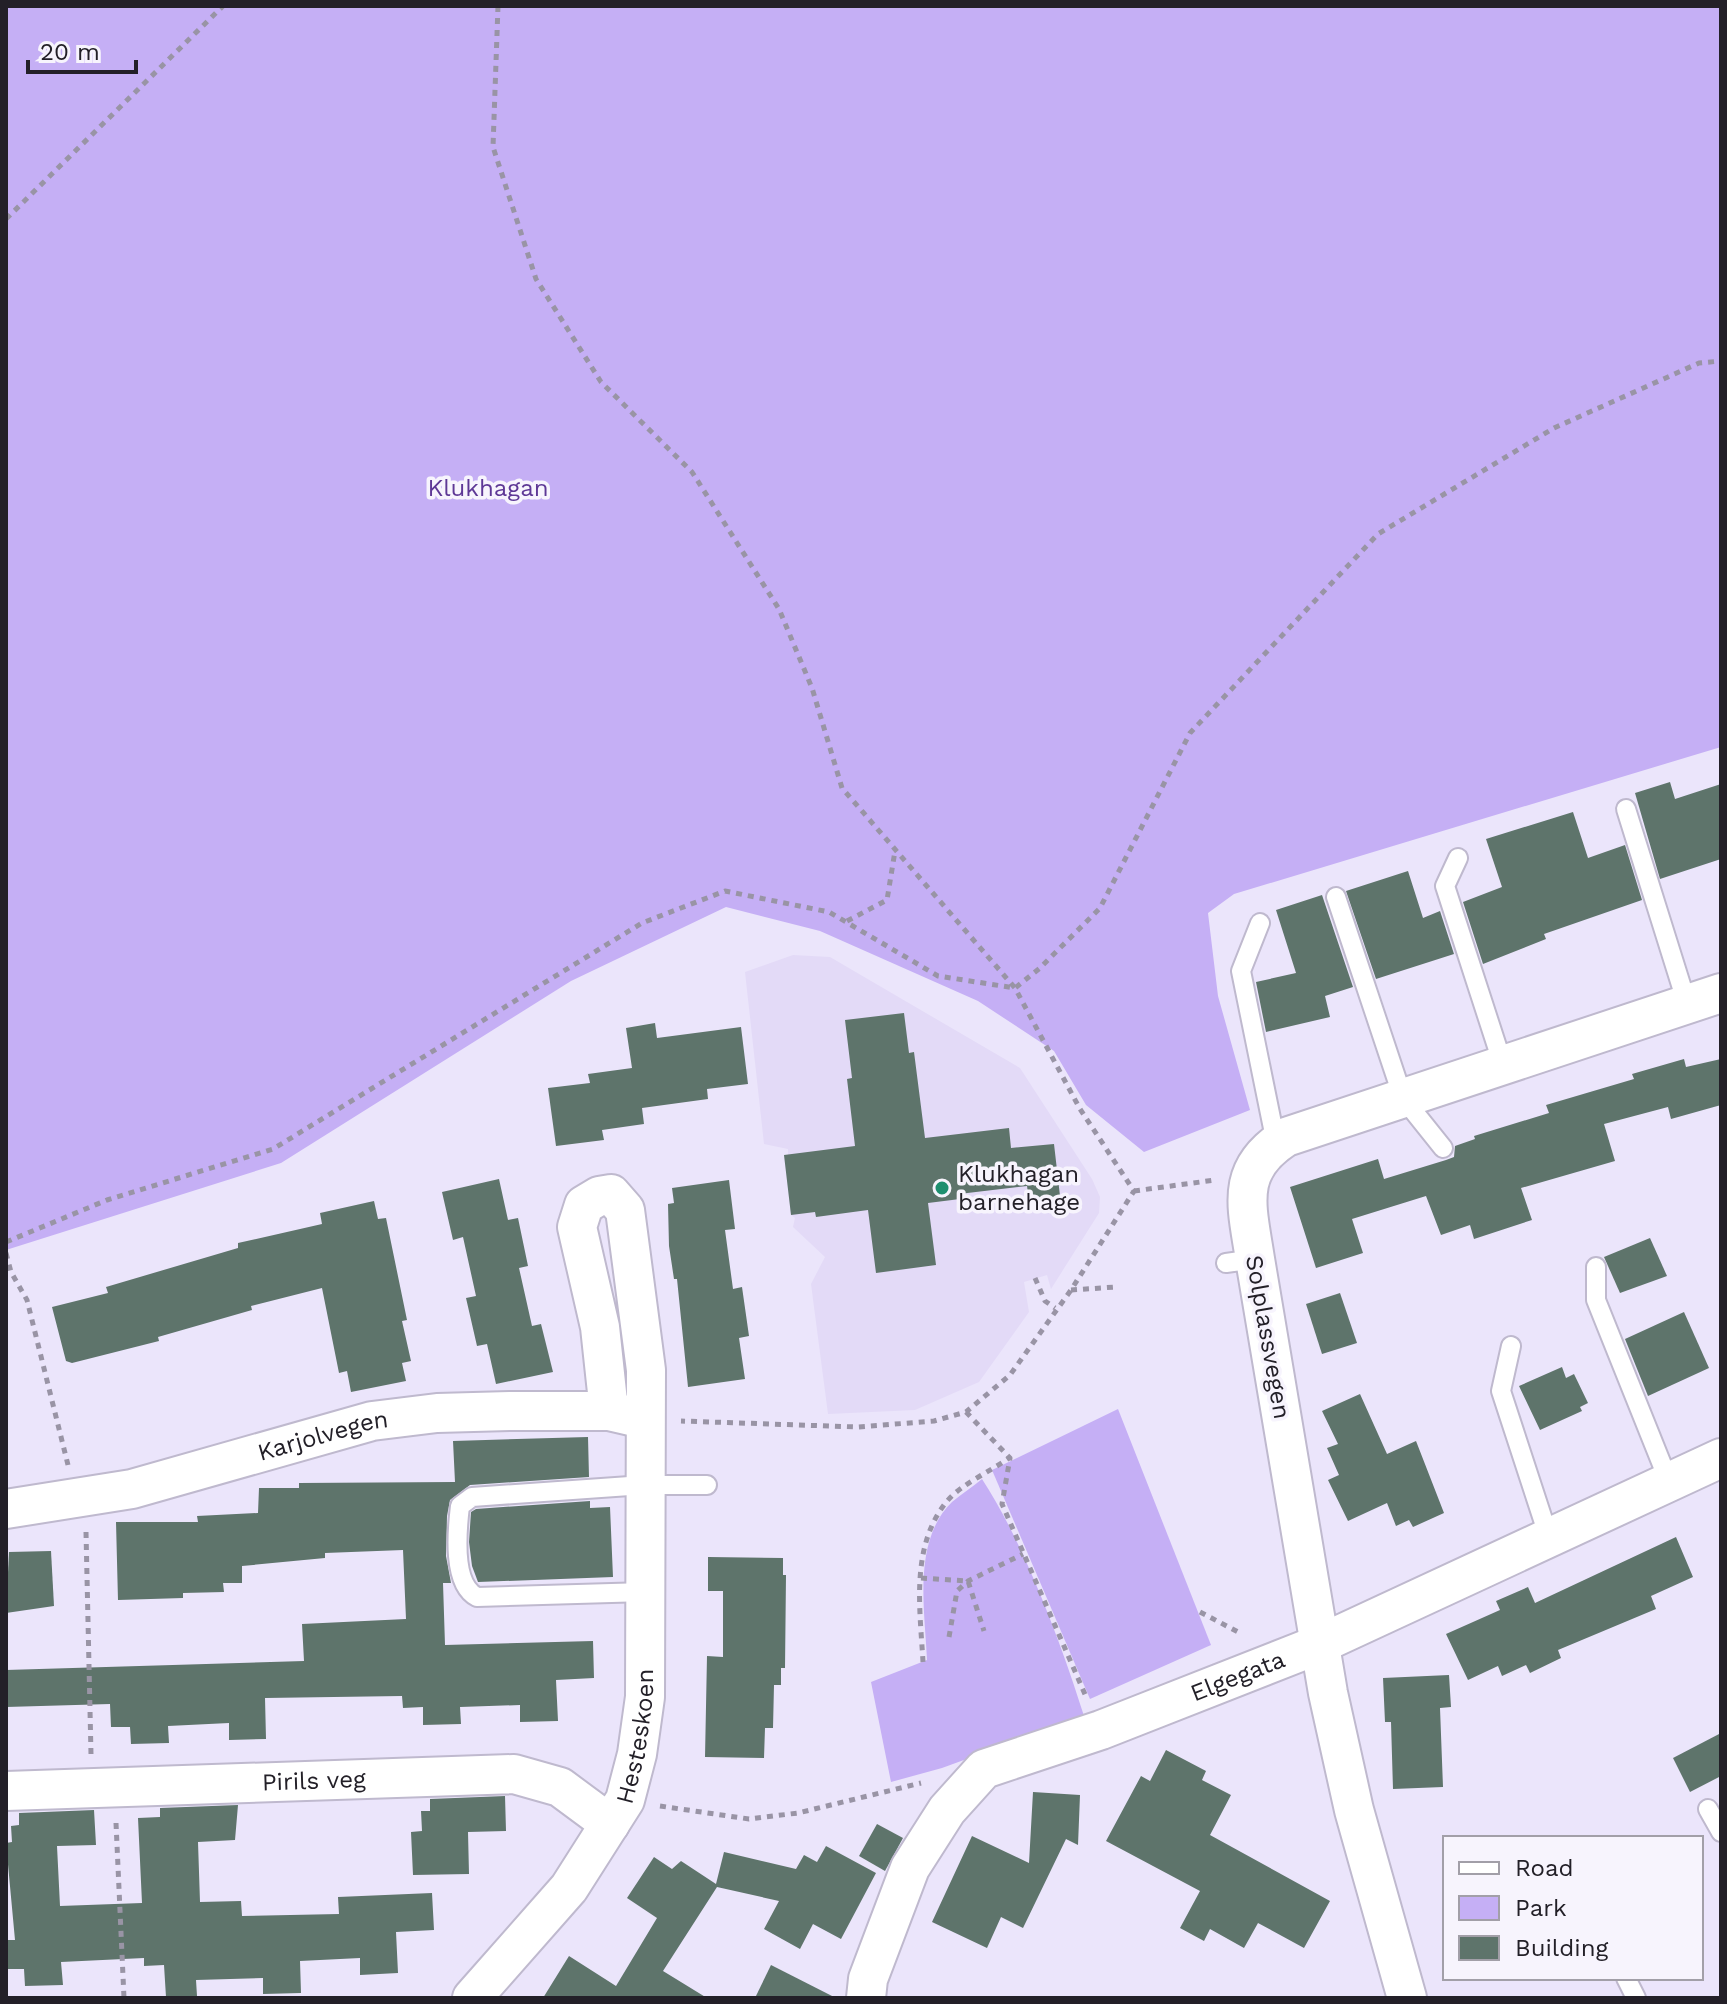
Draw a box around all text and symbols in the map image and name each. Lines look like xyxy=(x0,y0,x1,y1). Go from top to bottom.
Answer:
scale bar xyxy=(28,24,136,74)
text: 20 m xyxy=(40,38,100,66)
park label: Klukhagan xyxy=(427,474,549,502)
place label: Klukhagan barnehage xyxy=(958,1160,1080,1216)
marker: Klukhagan barnehage xyxy=(933,1179,951,1197)
street label: Solplassvegen xyxy=(1240,1253,1296,1421)
street label: Karjolvegen xyxy=(254,1405,390,1467)
street label: Elgegata xyxy=(1187,1645,1289,1707)
street label: Hesteskoen xyxy=(611,1669,659,1807)
street label: Pirils veg xyxy=(261,1765,366,1796)
legend xyxy=(1443,1836,1703,1980)
text: Road xyxy=(1515,1854,1574,1882)
text: Park xyxy=(1515,1894,1567,1922)
text: Building xyxy=(1515,1934,1608,1962)

